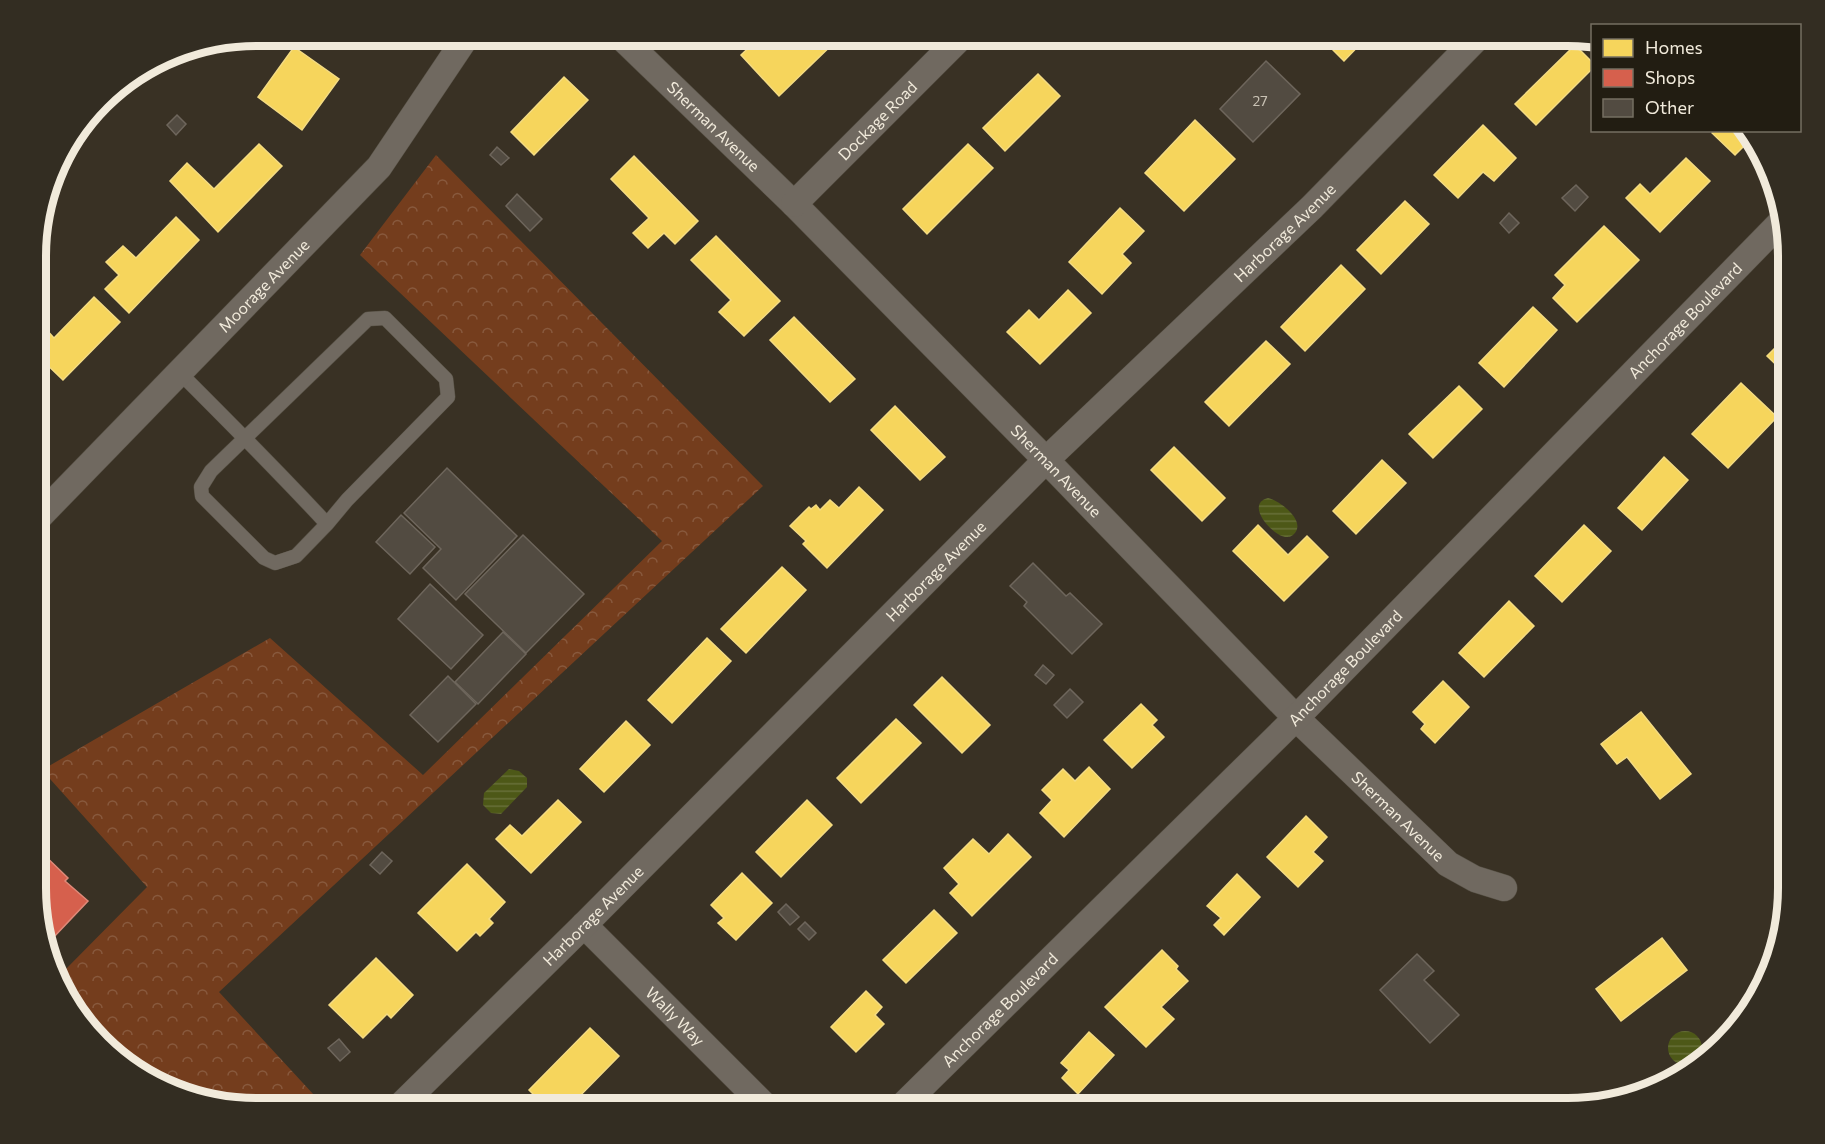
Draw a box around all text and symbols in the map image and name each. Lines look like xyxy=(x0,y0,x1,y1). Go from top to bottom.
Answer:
legend xyxy=(1591,24,1801,132)
text: Homes xyxy=(1645,36,1703,58)
text: Shops xyxy=(1645,66,1695,88)
street label: Sherman Avenue xyxy=(664,77,764,175)
street label: Dockage Road xyxy=(834,77,920,164)
house number: 27 xyxy=(1252,92,1268,109)
text: Other xyxy=(1645,96,1694,118)
street label: Harborage Avenue xyxy=(1229,179,1339,286)
street label: Moorage Avenue xyxy=(214,235,313,336)
street label: Anchorage Boulevard xyxy=(1624,258,1745,382)
street label: Sherman Avenue xyxy=(1007,420,1106,521)
street label: Harborage Avenue xyxy=(881,516,989,625)
street label: Anchorage Boulevard xyxy=(1284,606,1406,729)
street label: Sherman Avenue xyxy=(1348,767,1449,865)
street label: Harborage Avenue xyxy=(539,861,647,969)
street label: Anchorage Boulevard xyxy=(938,948,1061,1070)
street label: Wally Way xyxy=(642,983,709,1049)

